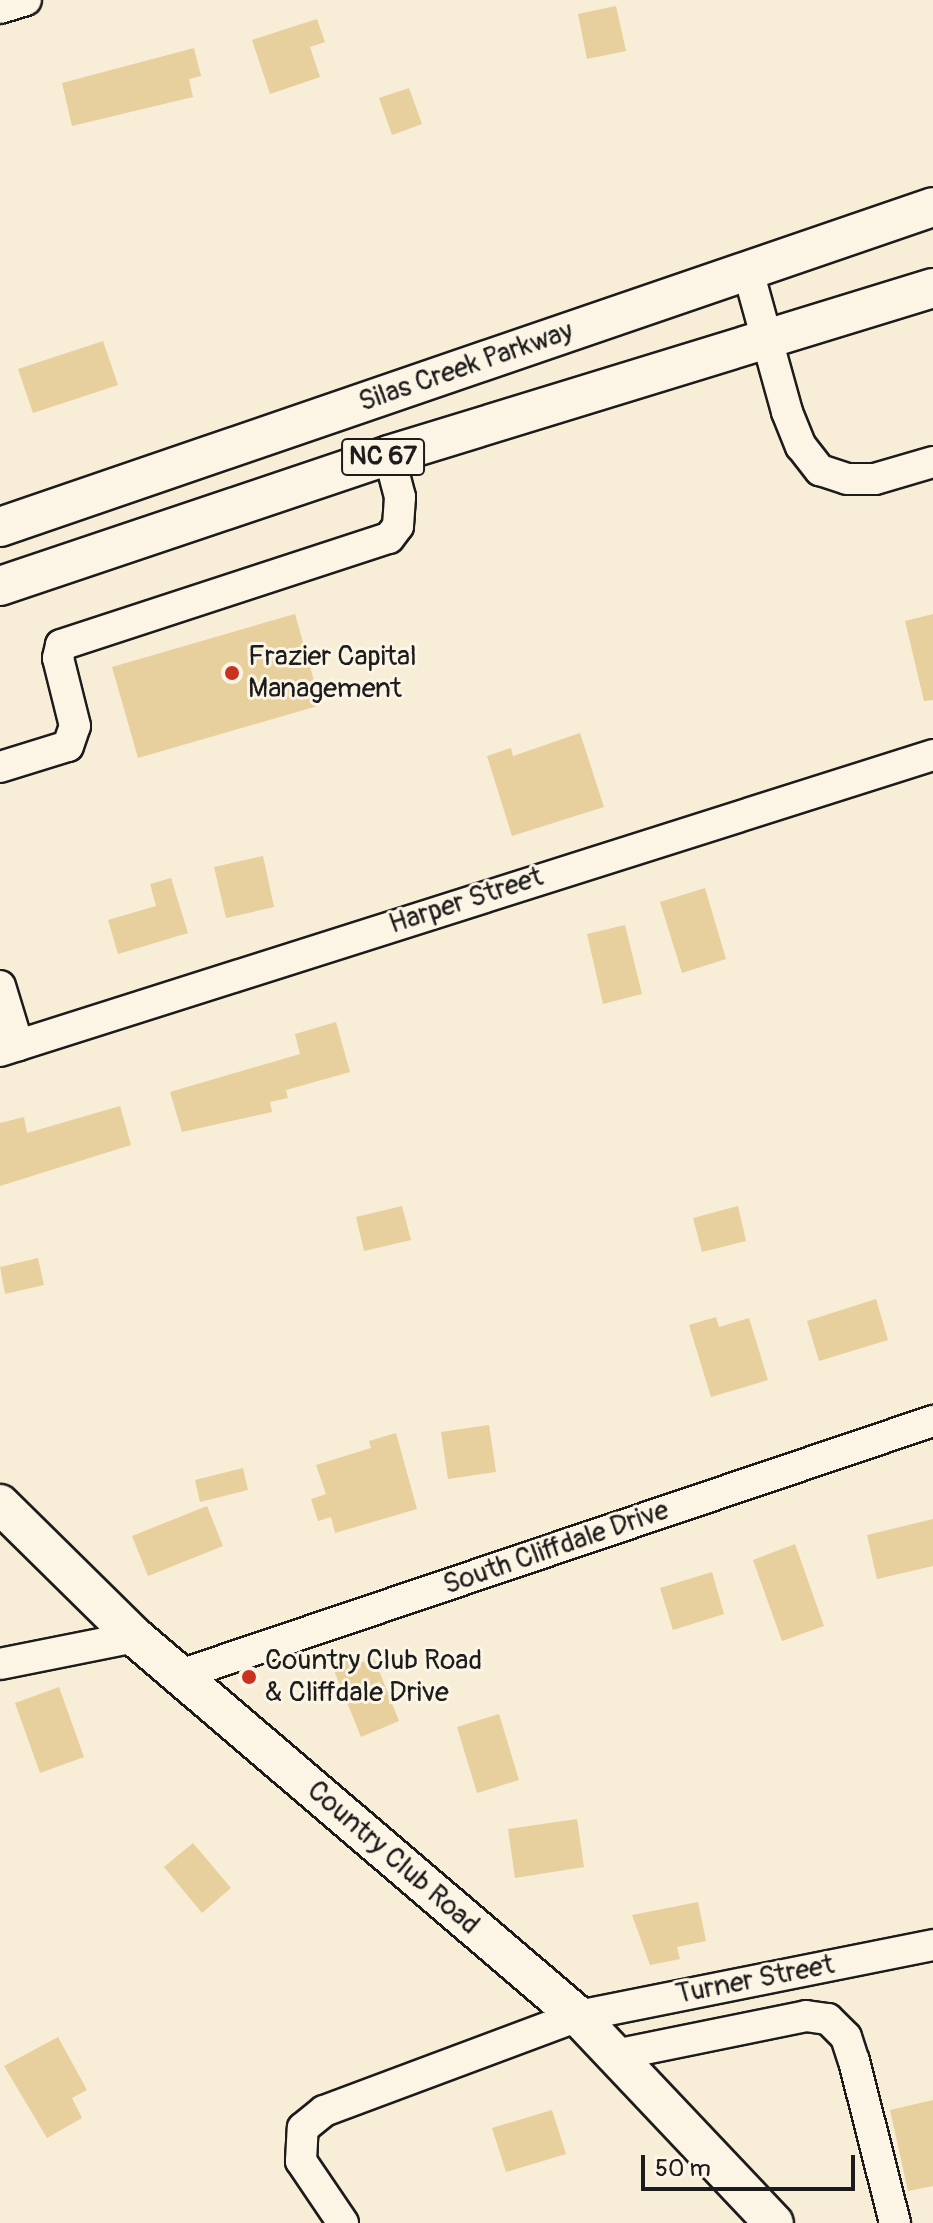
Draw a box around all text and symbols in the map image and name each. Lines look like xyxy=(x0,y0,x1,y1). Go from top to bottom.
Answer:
street label: Silas Creek Parkway xyxy=(354,315,578,419)
road number: NC 67 xyxy=(341,435,425,479)
place label: Frazier Capital Management xyxy=(248,640,417,706)
marker: Frazier Capital Management xyxy=(223,664,241,682)
street label: Harper Street xyxy=(385,860,547,942)
street label: South Cliffdale Drive xyxy=(439,1494,673,1602)
place label: Country Club Road & Cliffdale Drive xyxy=(265,1644,482,1710)
marker: Country Club Road & Cliffdale Drive xyxy=(240,1668,258,1686)
street label: Country Club Road xyxy=(300,1774,486,1942)
street label: Turner Street xyxy=(673,1948,837,2012)
scale bar xyxy=(645,2139,859,2189)
text: 50 m xyxy=(655,2154,711,2183)

